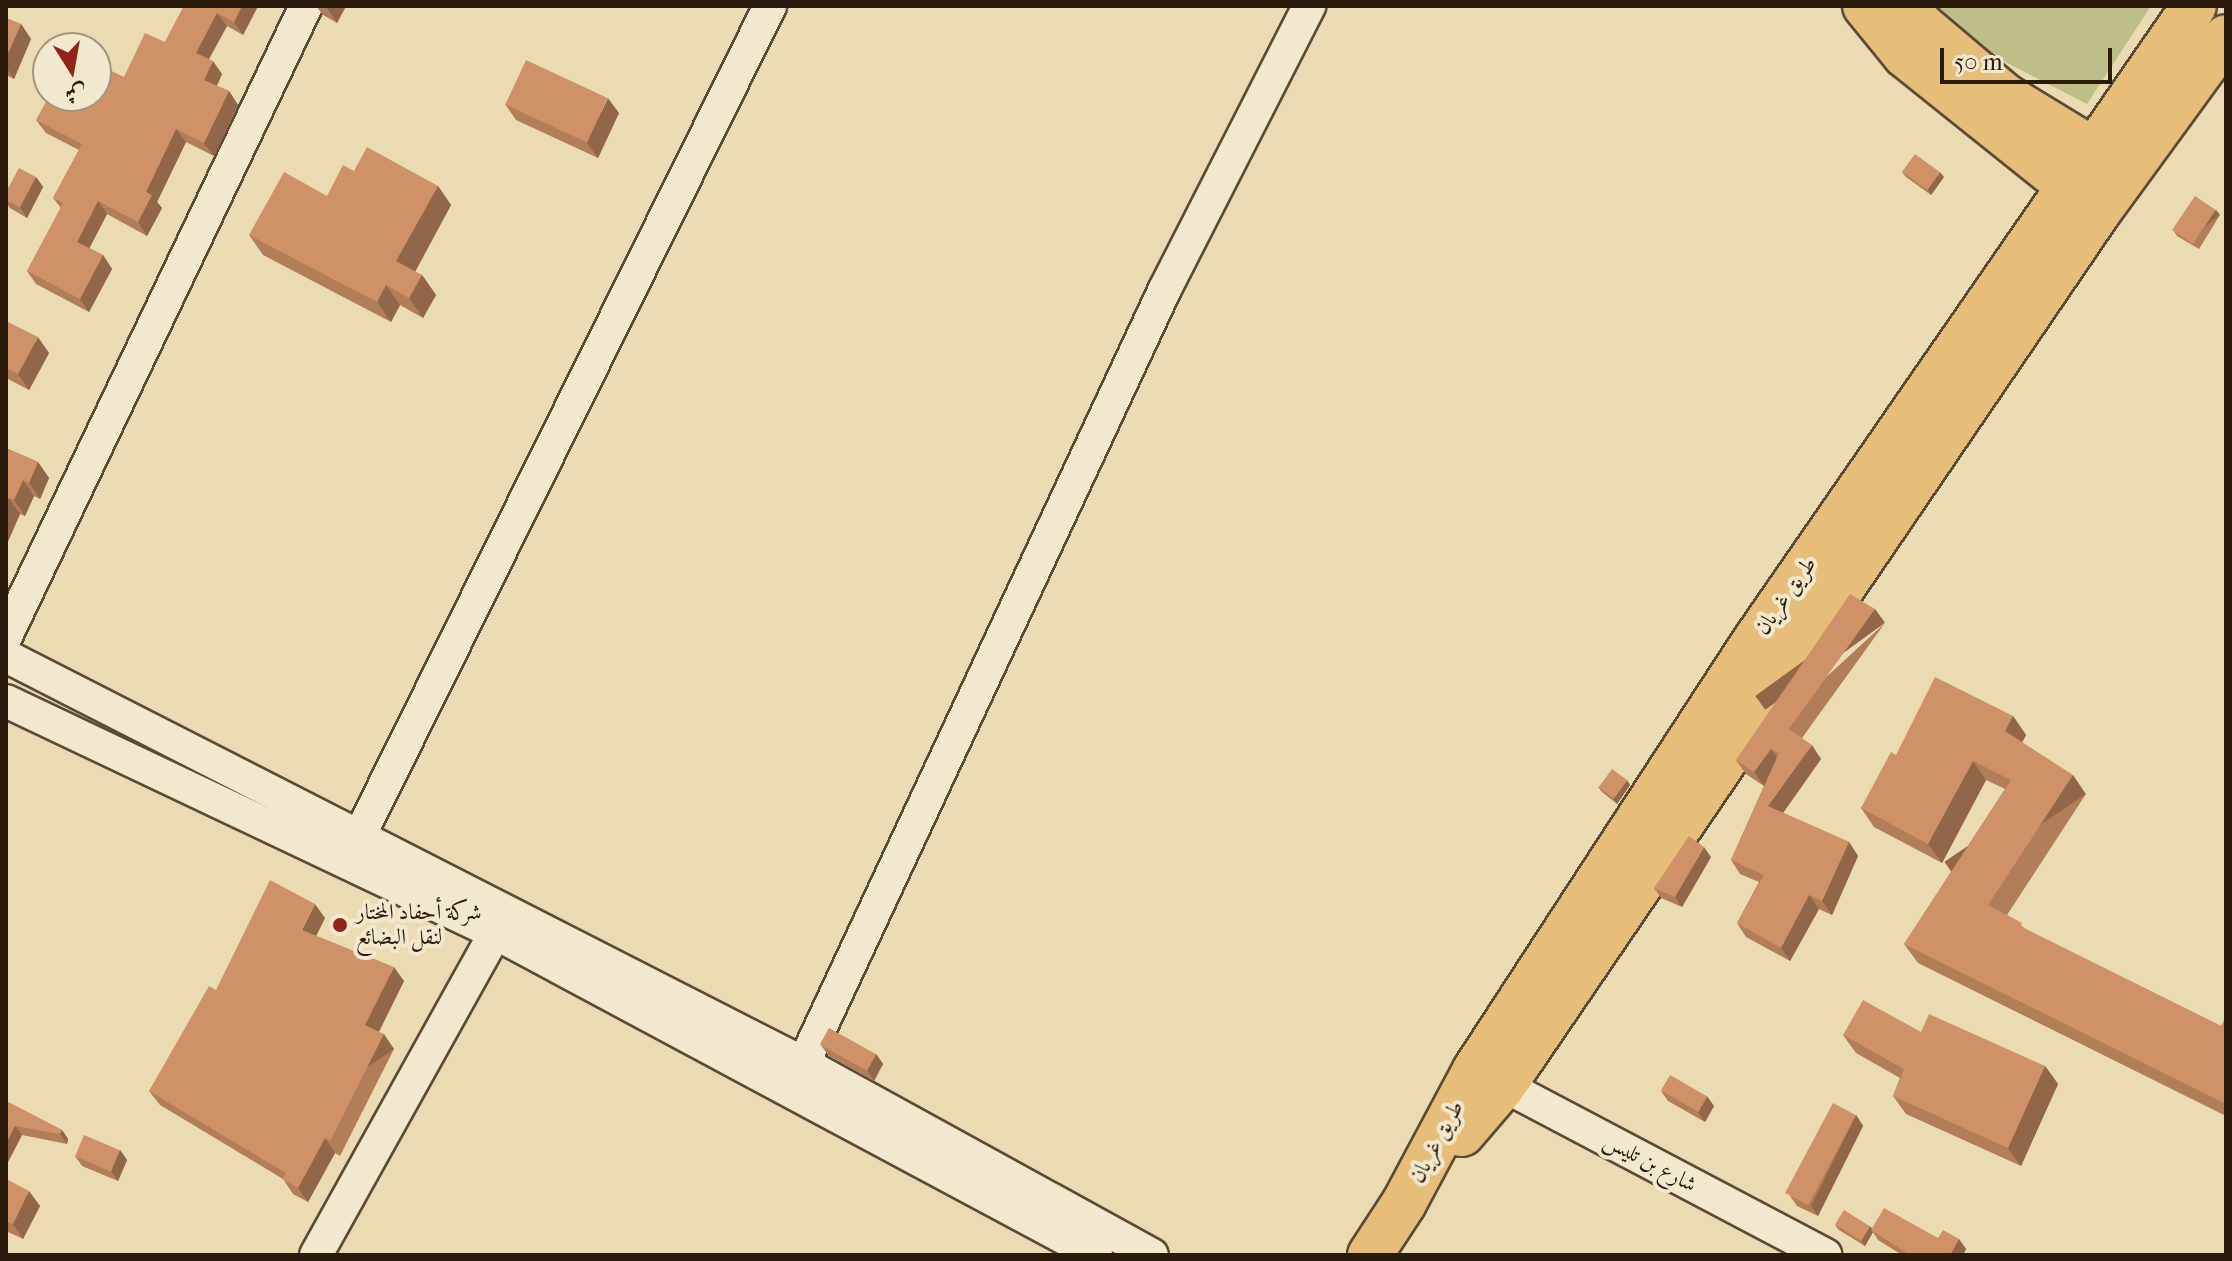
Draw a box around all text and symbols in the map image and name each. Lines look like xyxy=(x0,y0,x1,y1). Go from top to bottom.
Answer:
north arrow xyxy=(32,32,112,112)
scale bar xyxy=(1944,32,2116,82)
text: 50 m xyxy=(1954,48,2003,76)
text: ش xyxy=(63,79,89,108)
street label: طريق غريان xyxy=(1749,552,1823,640)
place label: شركة أحفاد المختار لنقل البضائع xyxy=(356,899,482,950)
marker: شركة أحفاد المختار لنقل البضائع xyxy=(331,916,349,934)
street label: طريق غريان xyxy=(1404,1096,1470,1188)
street label: شارع بن تليس xyxy=(1599,1127,1701,1199)

